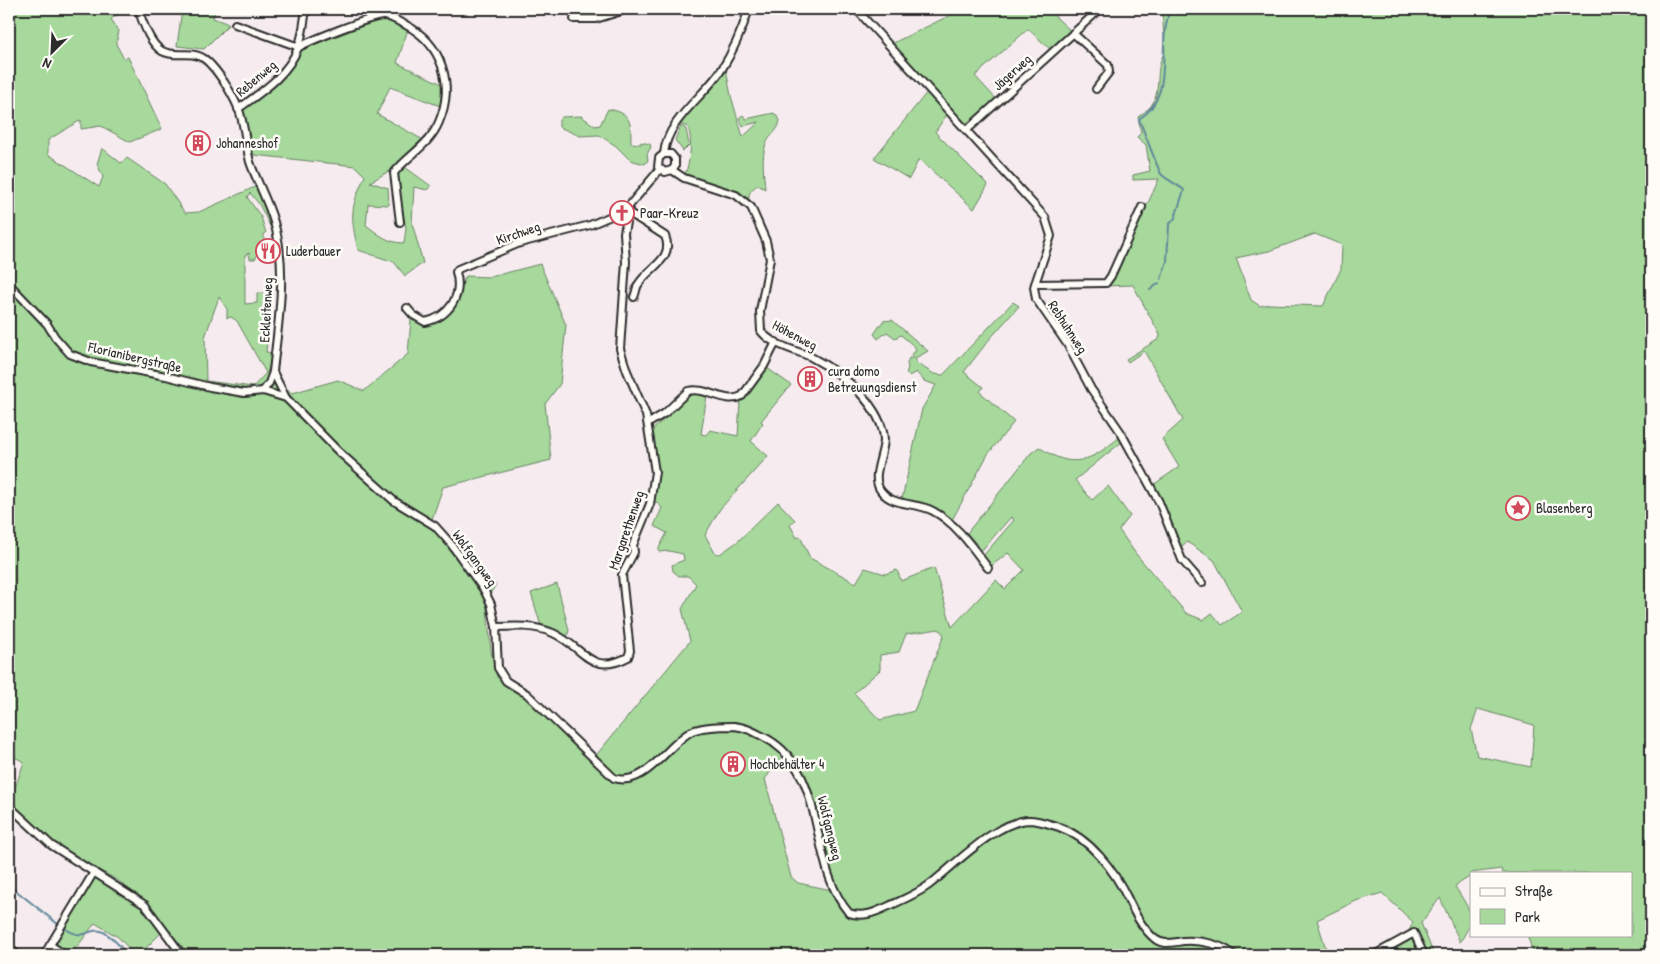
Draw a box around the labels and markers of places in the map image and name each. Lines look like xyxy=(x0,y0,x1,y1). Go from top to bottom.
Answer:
building icon: Johanneshof xyxy=(185,130,211,156)
place label: Johanneshof xyxy=(216,133,278,152)
church icon: Paar-Kreuz xyxy=(609,200,635,226)
place label: Paar-Kreuz xyxy=(640,203,699,222)
restaurant icon: Luderbauer xyxy=(255,238,281,264)
place label: Luderbauer xyxy=(286,241,342,260)
place label: cura domo Betreuungsdienst xyxy=(828,361,916,397)
building icon: cura domo Betreuungsdienst xyxy=(797,366,823,392)
place icon: Blasenberg xyxy=(1505,495,1531,521)
place label: Blasenberg xyxy=(1536,498,1593,518)
building icon: Hochbehälter 4 xyxy=(720,751,746,777)
place label: Hochbehälter 4 xyxy=(750,754,824,773)

